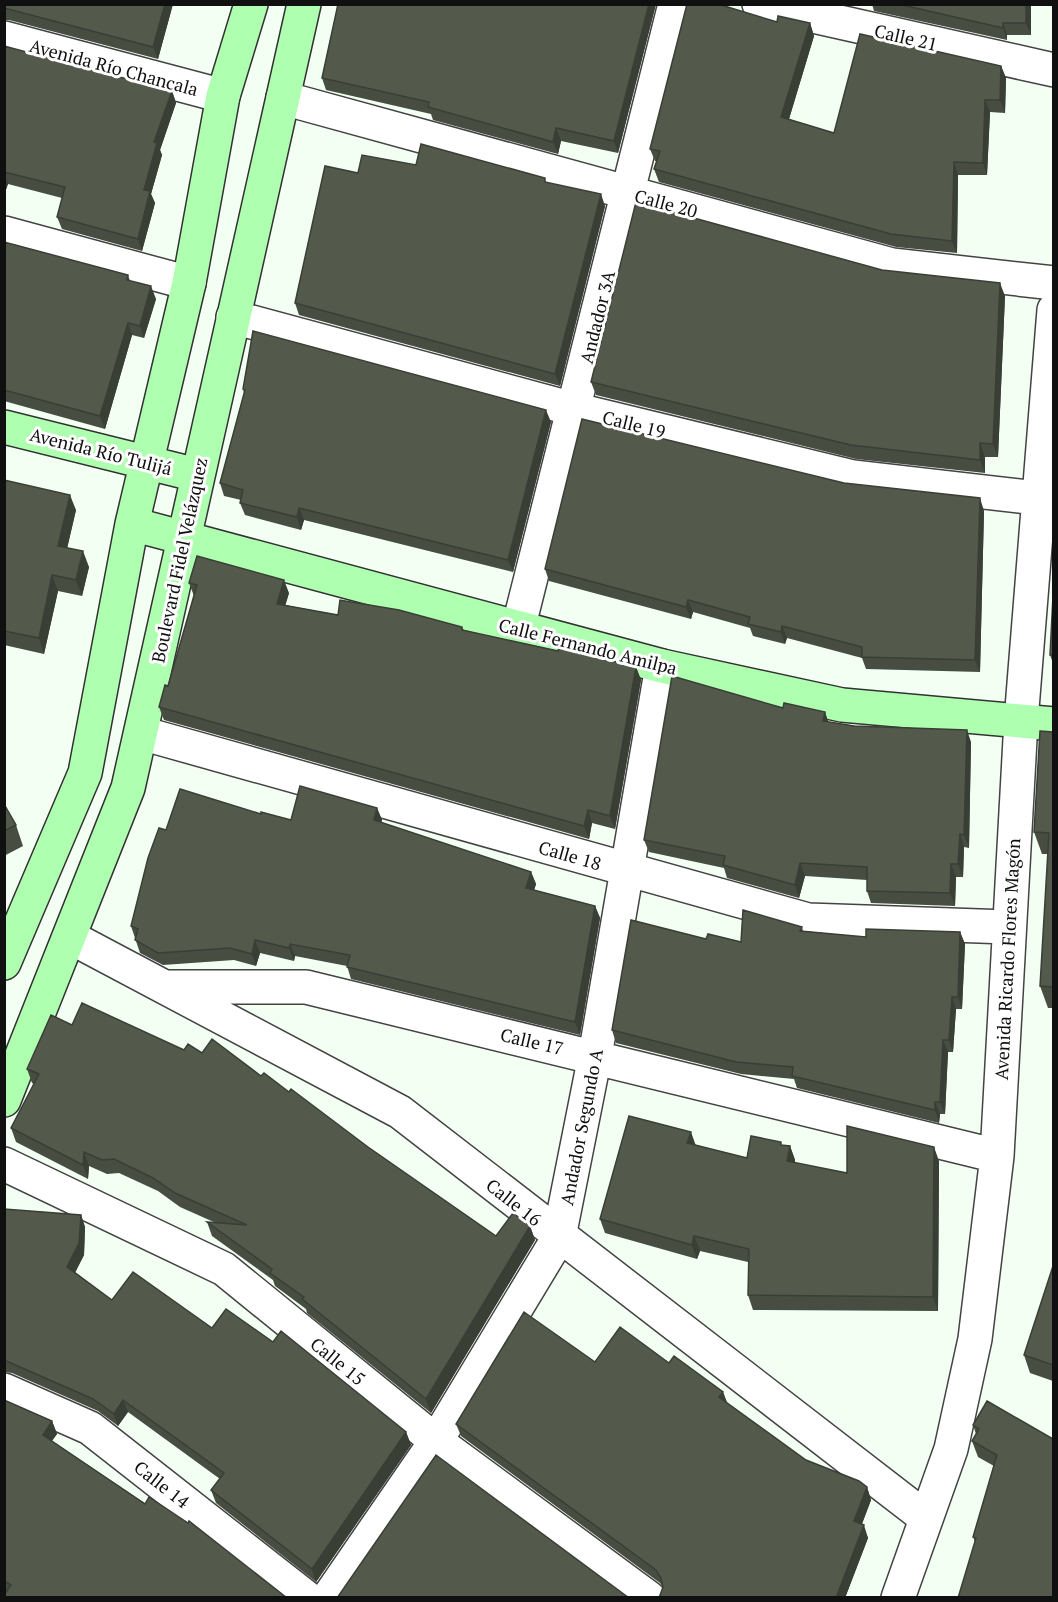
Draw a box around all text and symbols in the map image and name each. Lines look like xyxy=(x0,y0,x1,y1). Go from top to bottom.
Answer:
street label: Calle 21 xyxy=(872,18,940,56)
street label: Avenida Río Chancala xyxy=(27,33,201,101)
street label: Calle 20 xyxy=(632,183,700,223)
street label: Andador 3A xyxy=(574,267,620,366)
street label: Calle 19 xyxy=(600,405,668,443)
street label: Avenida Río Tulijá xyxy=(27,422,175,480)
street label: Boulevard Fidel Velázquez xyxy=(146,455,212,665)
street label: Calle Fernando Amilpa xyxy=(496,612,680,680)
street label: Calle 18 xyxy=(536,835,604,875)
street label: Avenida Ricardo Flores Magón xyxy=(989,837,1025,1081)
street label: Calle 17 xyxy=(498,1022,566,1060)
street label: Andador Segundo A xyxy=(554,1046,608,1207)
street label: Calle 16 xyxy=(481,1173,547,1231)
street label: Calle 15 xyxy=(306,1331,370,1391)
street label: Calle 14 xyxy=(129,1455,195,1513)

